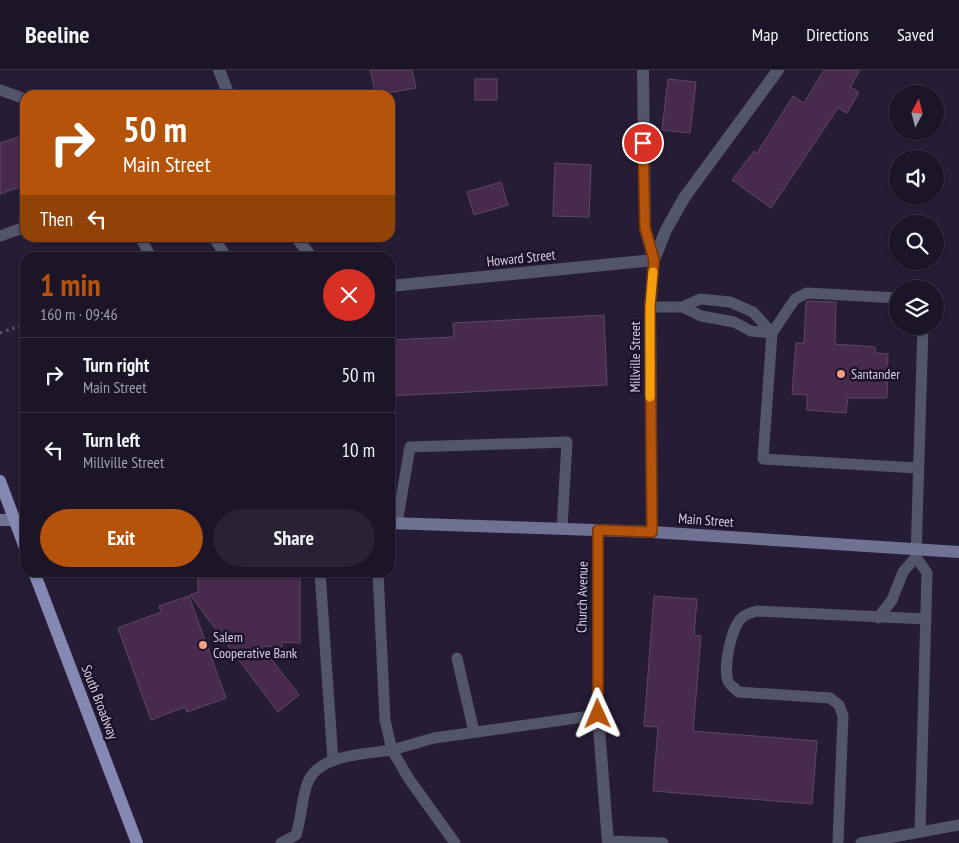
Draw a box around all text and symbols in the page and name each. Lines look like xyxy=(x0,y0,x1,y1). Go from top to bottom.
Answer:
text: Beeline xyxy=(25,19,90,50)
text: Map xyxy=(752,23,778,46)
text: Directions xyxy=(806,23,869,46)
text: Saved xyxy=(897,23,934,46)
north arrow xyxy=(889,85,944,140)
map controls xyxy=(889,85,944,335)
text: 50 m xyxy=(123,106,187,152)
icon: right xyxy=(40,110,105,175)
pin xyxy=(622,122,664,164)
icon: arrive xyxy=(629,129,657,157)
text: Main Street xyxy=(123,150,210,178)
button: sound xyxy=(889,150,944,205)
icon: left xyxy=(83,205,111,233)
text: Then xyxy=(40,207,73,231)
button: search xyxy=(889,215,944,270)
street label: Howard Street xyxy=(486,245,556,271)
text: 1 min xyxy=(40,265,101,304)
button: close xyxy=(323,269,375,321)
button: layers xyxy=(889,280,944,335)
text: 160 m · 09:46 xyxy=(40,304,118,324)
street label: Millville Street xyxy=(626,321,644,393)
text: Turn right xyxy=(83,353,149,377)
icon: right xyxy=(40,361,68,389)
text: 50 m xyxy=(342,363,375,387)
place label: Santander xyxy=(851,365,900,383)
marker: Santander xyxy=(835,368,847,380)
text: Main Street xyxy=(83,377,147,397)
text: Turn left xyxy=(83,428,140,452)
icon: left xyxy=(40,436,68,464)
text: 10 m xyxy=(342,438,375,462)
text: Millville Street xyxy=(83,452,164,472)
button: Exit xyxy=(40,509,203,567)
button: Share xyxy=(213,509,375,567)
street label: Main Street xyxy=(678,509,735,531)
street label: Church Avenue xyxy=(572,561,592,633)
place label: Salem Cooperative Bank xyxy=(213,628,298,662)
marker: Salem Cooperative Bank xyxy=(197,639,209,651)
street label: South Broadway xyxy=(78,662,123,742)
position arrow xyxy=(571,687,623,739)

